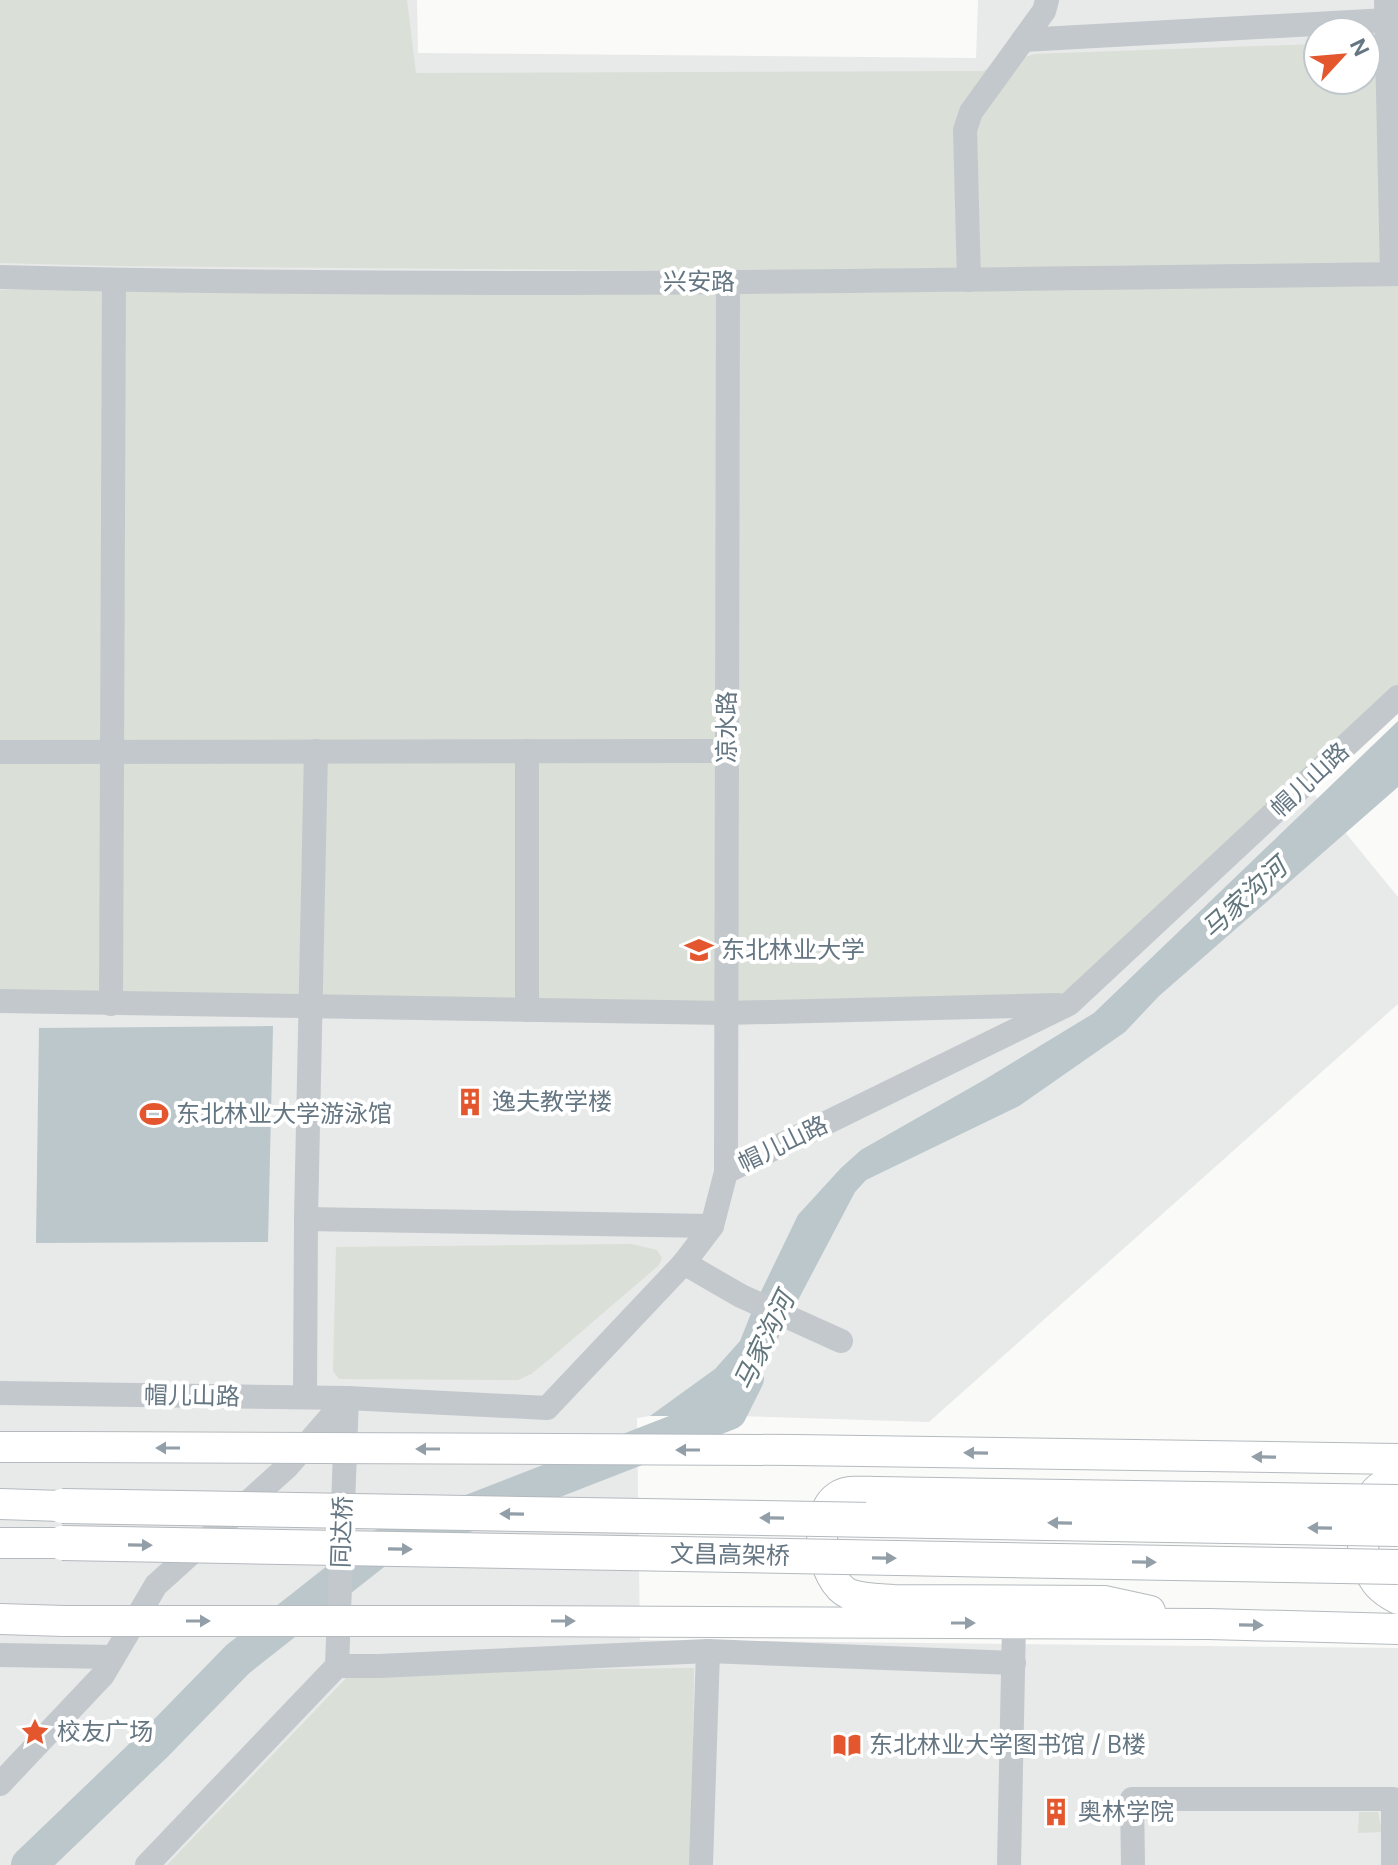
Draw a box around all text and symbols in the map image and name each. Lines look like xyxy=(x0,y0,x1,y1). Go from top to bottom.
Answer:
north arrow xyxy=(1302,16,1382,96)
text: N xyxy=(1343,34,1376,61)
street label: 兴安路 xyxy=(663,266,735,297)
street label: 凉水路 xyxy=(711,691,742,763)
street label: 帽儿山路 xyxy=(1264,736,1355,824)
water label: 马家沟河 xyxy=(1194,847,1298,945)
place label: 东北林业大学 xyxy=(721,934,865,965)
school or university icon: 东北林业大学 xyxy=(684,935,714,965)
place label: 逸夫教学楼 xyxy=(492,1086,612,1117)
building icon: 逸夫教学楼 xyxy=(455,1087,485,1117)
place label: 东北林业大学游泳馆 xyxy=(176,1098,392,1129)
sports icon: 东北林业大学游泳馆 xyxy=(139,1099,169,1129)
street label: 帽儿山路 xyxy=(733,1109,833,1179)
water label: 马家沟河 xyxy=(726,1282,804,1395)
street label: 帽儿山路 xyxy=(144,1379,240,1412)
one-way arrow xyxy=(155,1442,180,1454)
one-way arrow xyxy=(415,1443,440,1455)
one-way arrow xyxy=(675,1444,700,1456)
one-way arrow xyxy=(963,1446,988,1459)
one-way arrow xyxy=(1251,1451,1276,1463)
street label: 同达桥 xyxy=(325,1495,358,1569)
one-way arrow xyxy=(499,1508,524,1520)
one-way arrow xyxy=(759,1512,784,1525)
one-way arrow xyxy=(1047,1517,1072,1530)
one-way arrow xyxy=(1307,1522,1332,1534)
one-way arrow xyxy=(128,1538,153,1551)
street label: 文昌高架桥 xyxy=(670,1538,790,1571)
one-way arrow xyxy=(388,1543,413,1555)
one-way arrow xyxy=(872,1552,897,1564)
one-way arrow xyxy=(1132,1556,1157,1569)
one-way arrow xyxy=(186,1615,211,1627)
one-way arrow xyxy=(551,1615,576,1627)
one-way arrow xyxy=(951,1617,976,1629)
one-way arrow xyxy=(1239,1619,1264,1631)
place label: 校友广场 xyxy=(57,1716,153,1747)
place icon: 校友广场 xyxy=(20,1717,50,1747)
place label: 东北林业大学图书馆 / B楼 xyxy=(869,1729,1146,1760)
library icon: 东北林业大学图书馆 / B楼 xyxy=(832,1730,862,1760)
place label: 奥林学院 xyxy=(1078,1796,1174,1827)
building icon: 奥林学院 xyxy=(1041,1797,1071,1827)

